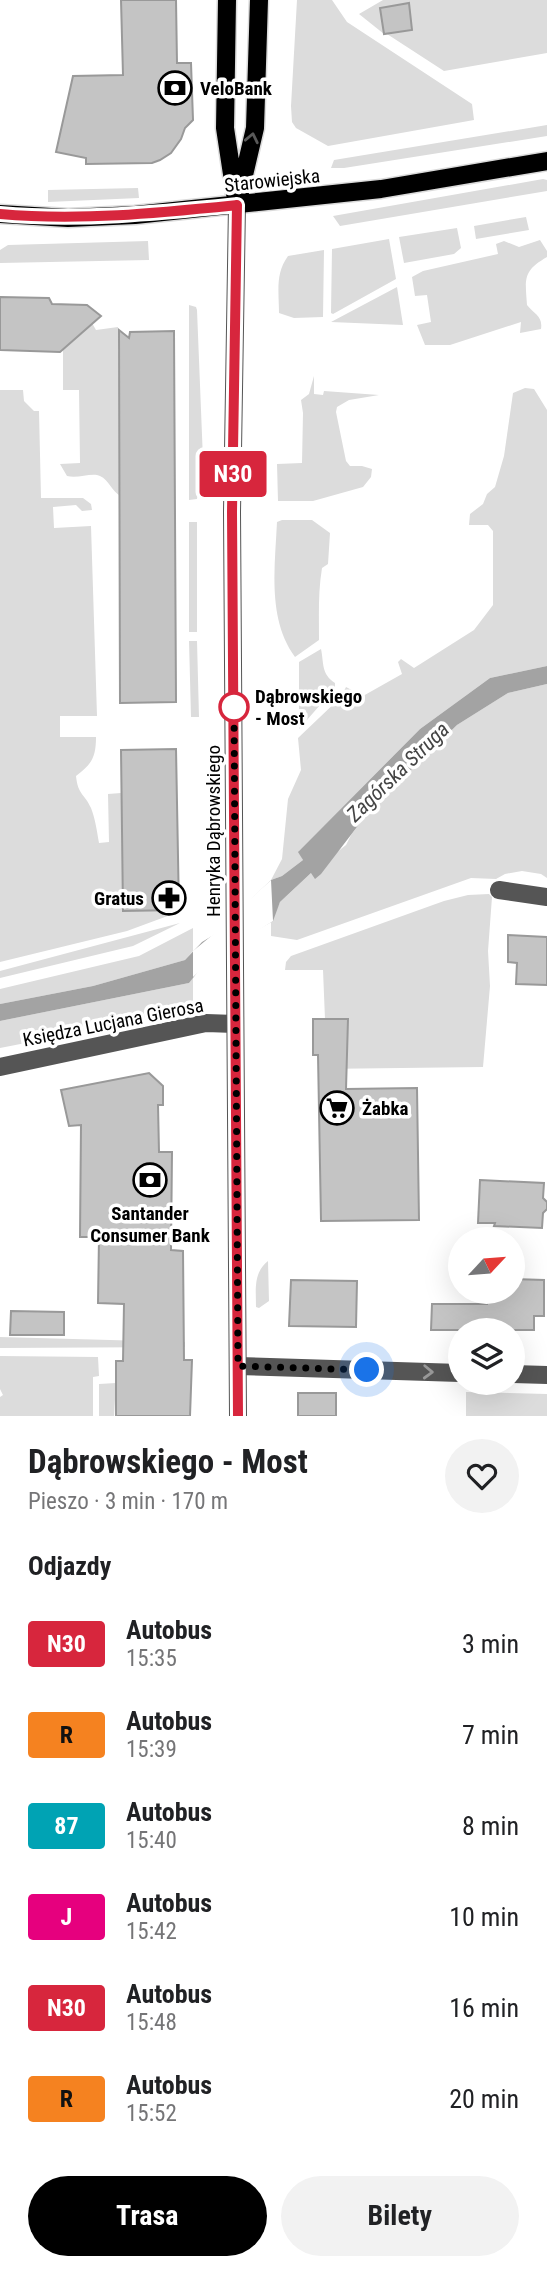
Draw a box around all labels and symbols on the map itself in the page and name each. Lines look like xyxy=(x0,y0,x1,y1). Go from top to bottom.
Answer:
bank icon: VeloBank xyxy=(156,69,194,107)
place label: VeloBank xyxy=(200,77,273,100)
one-way arrow xyxy=(244,132,258,144)
street label: Starowiejska xyxy=(223,164,321,197)
line badge: N30 xyxy=(193,451,273,497)
place label: Dąbrowskiego - Most xyxy=(255,685,362,730)
marker: Dąbrowskiego - Most xyxy=(219,692,249,722)
water label: Zagórska Struga xyxy=(341,717,454,827)
street label: Henryka Dąbrowskiego xyxy=(202,745,225,917)
pharmacy icon: Gratus xyxy=(150,879,188,917)
place label: Gratus xyxy=(94,887,144,910)
street label: Księdza Lucjana Gierosa xyxy=(21,994,205,1051)
supermarket icon: Żabka xyxy=(318,1089,356,1127)
place label: Żabka xyxy=(362,1097,409,1120)
bank icon: Santander Consumer Bank xyxy=(131,1161,169,1199)
place label: Santander Consumer Bank xyxy=(90,1202,211,1247)
north arrow xyxy=(448,1227,525,1304)
your location xyxy=(349,1352,384,1387)
one-way arrow xyxy=(423,1364,434,1379)

